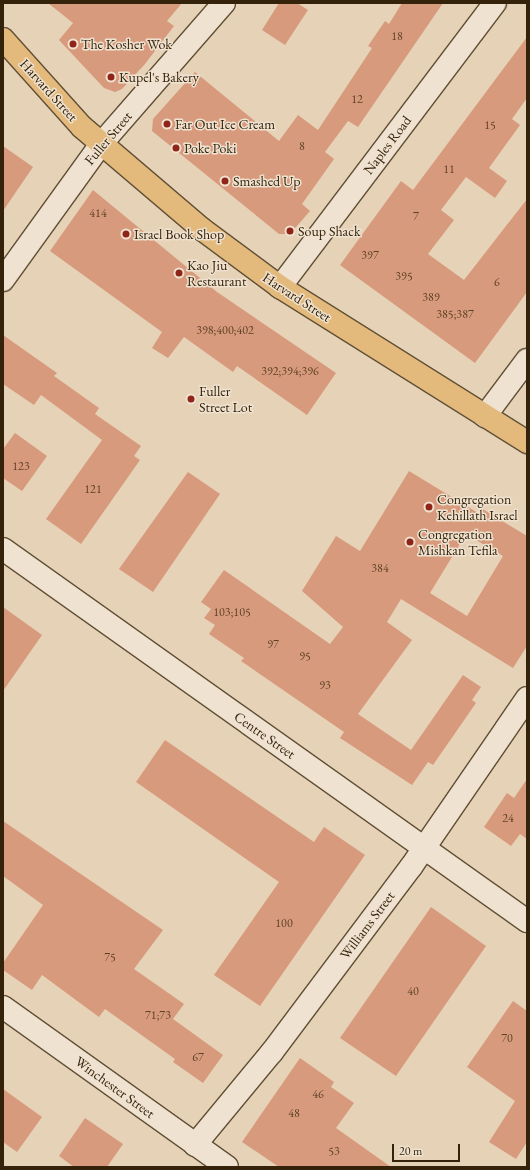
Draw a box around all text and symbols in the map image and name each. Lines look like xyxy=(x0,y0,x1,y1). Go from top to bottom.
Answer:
house number: 18 xyxy=(391,30,403,44)
place label: The Kosher Wok xyxy=(81,36,172,52)
marker: The Kosher Wok xyxy=(68,39,78,49)
street label: Harvard Street xyxy=(17,55,81,125)
place label: Kupel's Bakery xyxy=(119,69,199,85)
marker: Kupel's Bakery xyxy=(106,72,116,82)
house number: 12 xyxy=(351,93,363,107)
street label: Fuller Street xyxy=(81,108,135,168)
street label: Naples Road xyxy=(359,112,415,178)
place label: Far Out Ice Cream xyxy=(175,116,275,132)
marker: Far Out Ice Cream xyxy=(162,119,172,129)
house number: 15 xyxy=(484,119,496,133)
place label: Poke Poki xyxy=(184,140,236,156)
house number: 8 xyxy=(299,140,305,154)
marker: Poke Poki xyxy=(171,143,181,153)
house number: 11 xyxy=(443,163,455,177)
place label: Smashed Up xyxy=(233,173,301,189)
marker: Smashed Up xyxy=(220,176,230,186)
house number: 414 xyxy=(89,207,107,221)
house number: 7 xyxy=(413,210,419,224)
place label: Soup Shack xyxy=(298,223,360,239)
place label: Israel Book Shop xyxy=(134,226,224,242)
marker: Soup Shack xyxy=(285,226,295,236)
marker: Israel Book Shop xyxy=(121,229,131,239)
house number: 397 xyxy=(361,249,379,263)
place label: Kao Jiu Restaurant xyxy=(187,257,246,290)
marker: Kao Jiu Restaurant xyxy=(174,268,184,278)
street label: Harvard Street xyxy=(260,269,334,325)
house number: 395 xyxy=(395,270,413,284)
house number: 6 xyxy=(494,276,500,290)
house number: 389 xyxy=(422,291,440,305)
house number: 385;387 xyxy=(436,308,474,322)
house number: 398;400;402 xyxy=(196,324,254,338)
house number: 392;394;396 xyxy=(261,365,319,379)
place label: Fuller Street Lot xyxy=(199,383,252,416)
marker: Fuller Street Lot xyxy=(186,394,196,404)
house number: 123 xyxy=(12,460,30,474)
house number: 121 xyxy=(84,483,102,497)
place label: Congregation Kehillath Israel xyxy=(437,491,518,524)
marker: Congregation Kehillath Israel xyxy=(424,502,434,512)
place label: Congregation Mishkan Tefila xyxy=(418,526,498,558)
marker: Congregation Mishkan Tefila xyxy=(405,537,415,547)
house number: 384 xyxy=(371,562,389,576)
house number: 103;105 xyxy=(213,606,251,620)
house number: 97 xyxy=(267,638,279,652)
house number: 95 xyxy=(299,650,311,664)
house number: 93 xyxy=(319,679,331,693)
street label: Centre Street xyxy=(231,708,299,762)
house number: 24 xyxy=(502,812,514,826)
street label: Williams Street xyxy=(336,888,398,962)
house number: 100 xyxy=(275,917,293,931)
house number: 75 xyxy=(104,951,116,965)
house number: 40 xyxy=(407,985,419,999)
house number: 71;73 xyxy=(145,1009,171,1023)
house number: 70 xyxy=(501,1032,513,1046)
house number: 67 xyxy=(192,1051,204,1065)
street label: Winchester Street xyxy=(72,1052,158,1122)
house number: 46 xyxy=(312,1088,324,1102)
house number: 48 xyxy=(288,1107,300,1121)
scale bar xyxy=(394,1136,462,1162)
text: 20 m xyxy=(399,1143,422,1159)
house number: 53 xyxy=(328,1145,340,1159)

